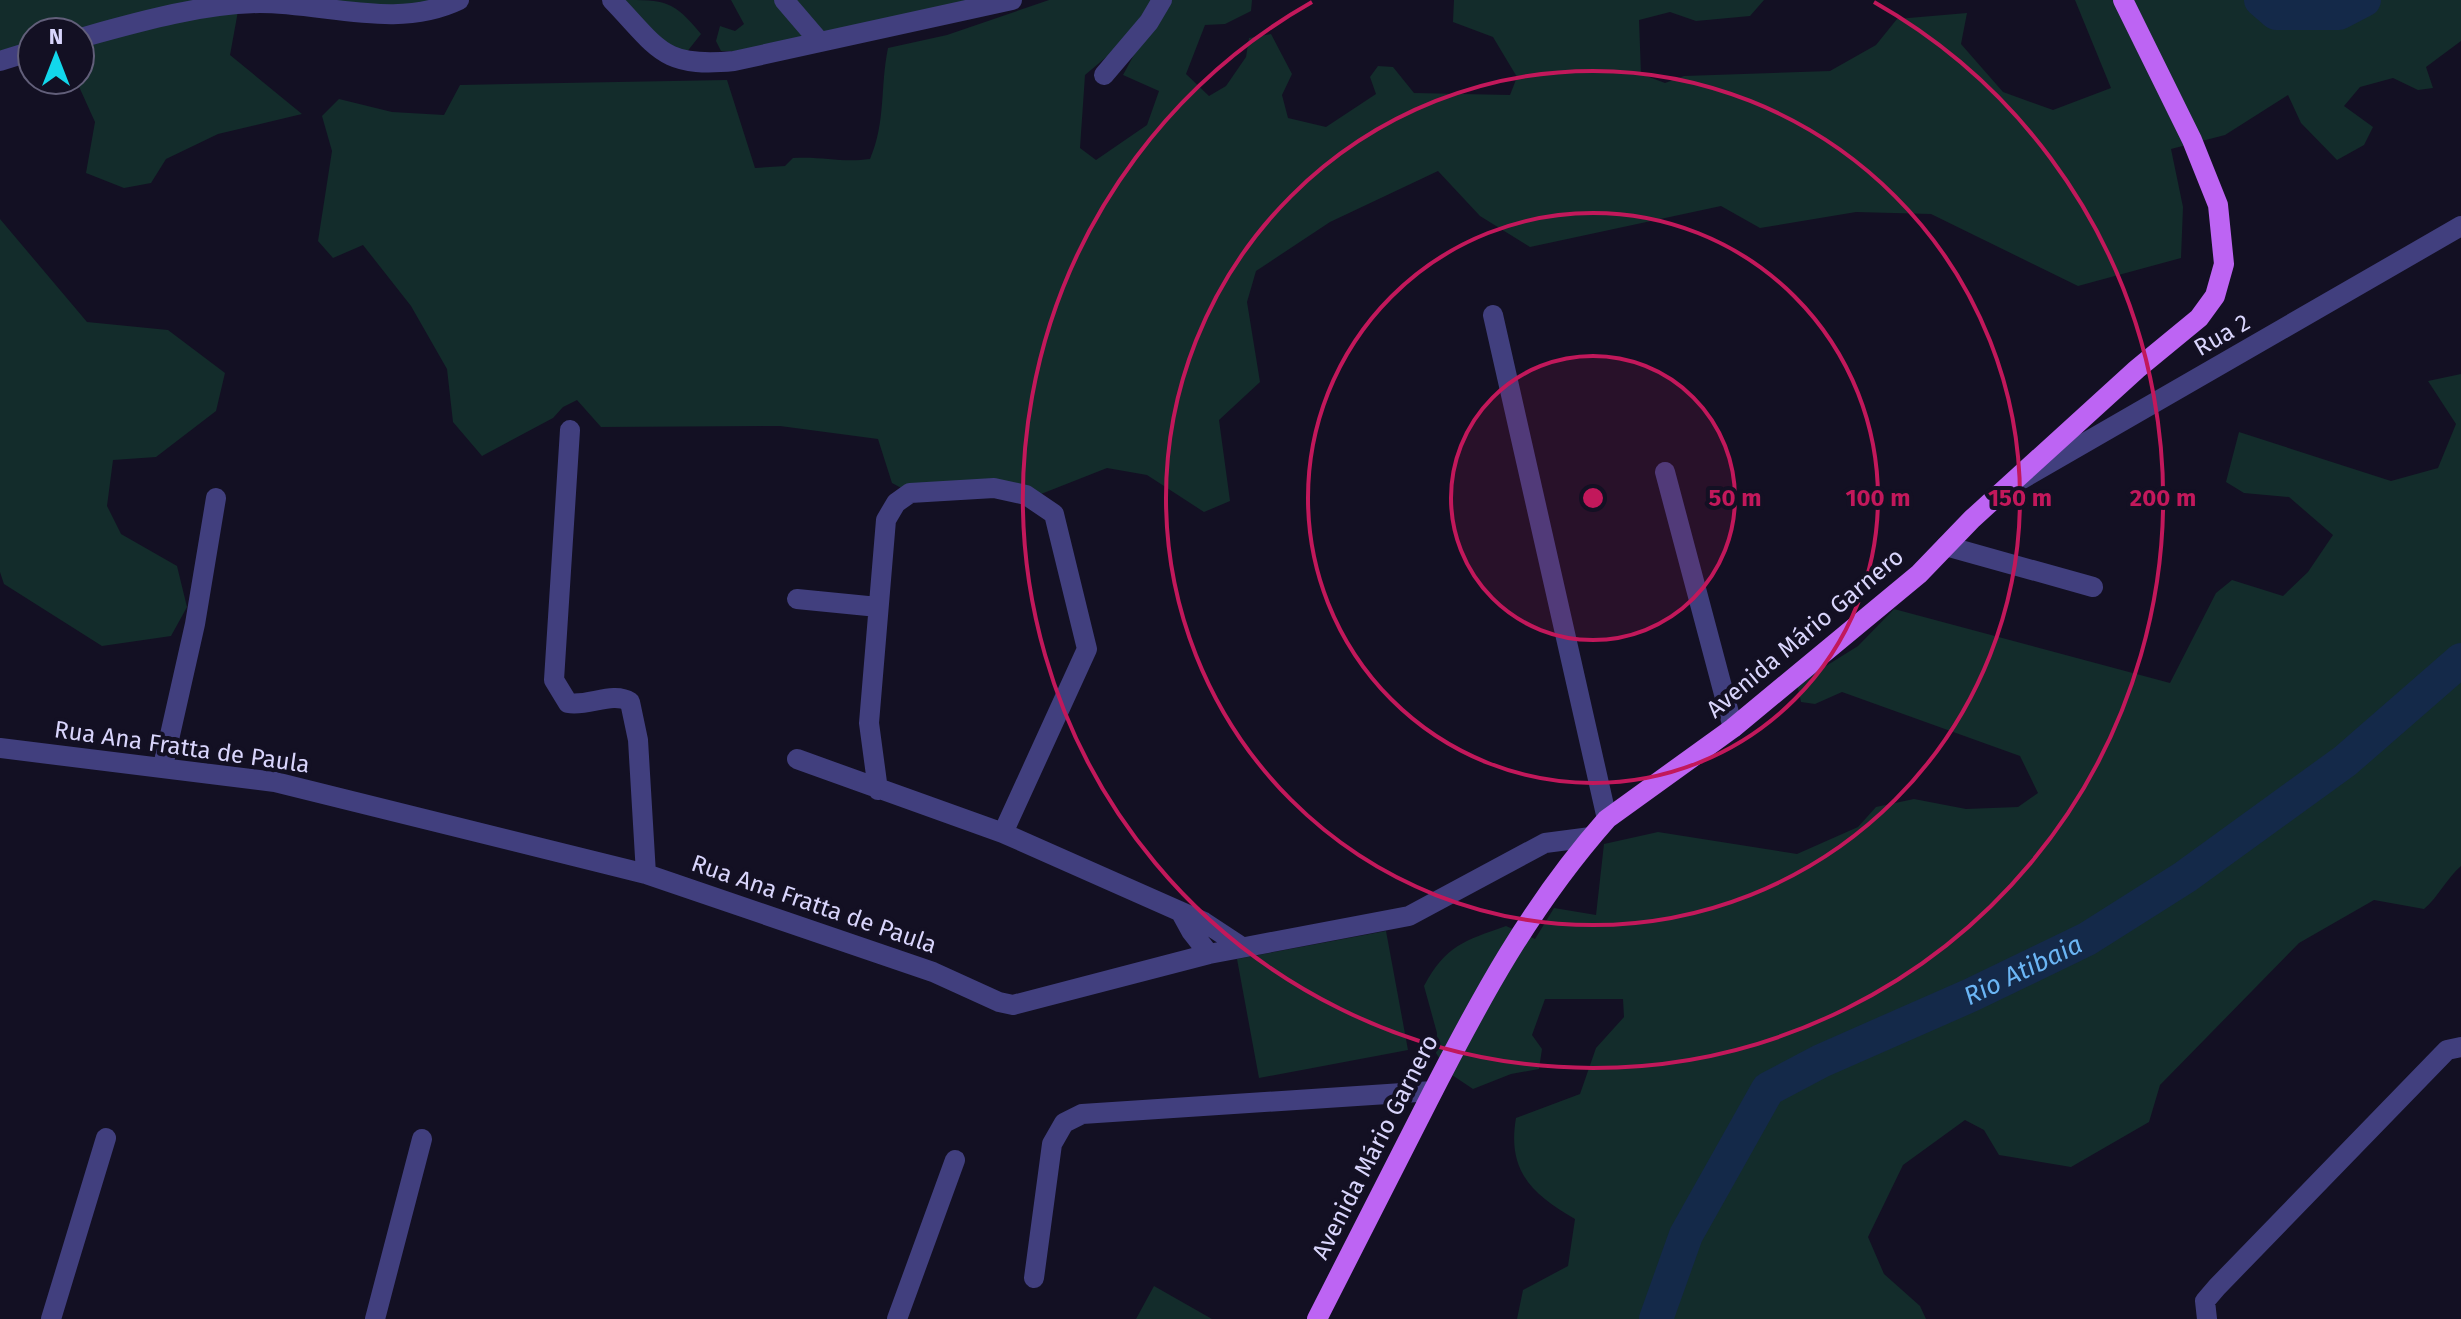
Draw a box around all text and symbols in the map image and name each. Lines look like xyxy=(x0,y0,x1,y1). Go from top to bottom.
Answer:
north arrow xyxy=(16,16,96,96)
text: N xyxy=(49,23,63,50)
street label: Rua 2 xyxy=(2189,308,2255,362)
centre of rings xyxy=(1579,484,1607,512)
text: 50 m xyxy=(1709,484,1761,512)
text: 100 m xyxy=(1845,484,1911,512)
text: 150 m xyxy=(1988,484,2052,512)
text: 200 m xyxy=(2130,484,2196,512)
street label: Avenida Mário Garnero xyxy=(1701,542,1909,724)
street label: Rua Ana Fratta de Paula xyxy=(53,715,311,779)
street label: Rua Ana Fratta de Paula xyxy=(688,849,940,959)
water label: Rio Atibaia xyxy=(1959,929,2087,1012)
street label: Avenida Mário Garnero xyxy=(1306,1030,1444,1264)

